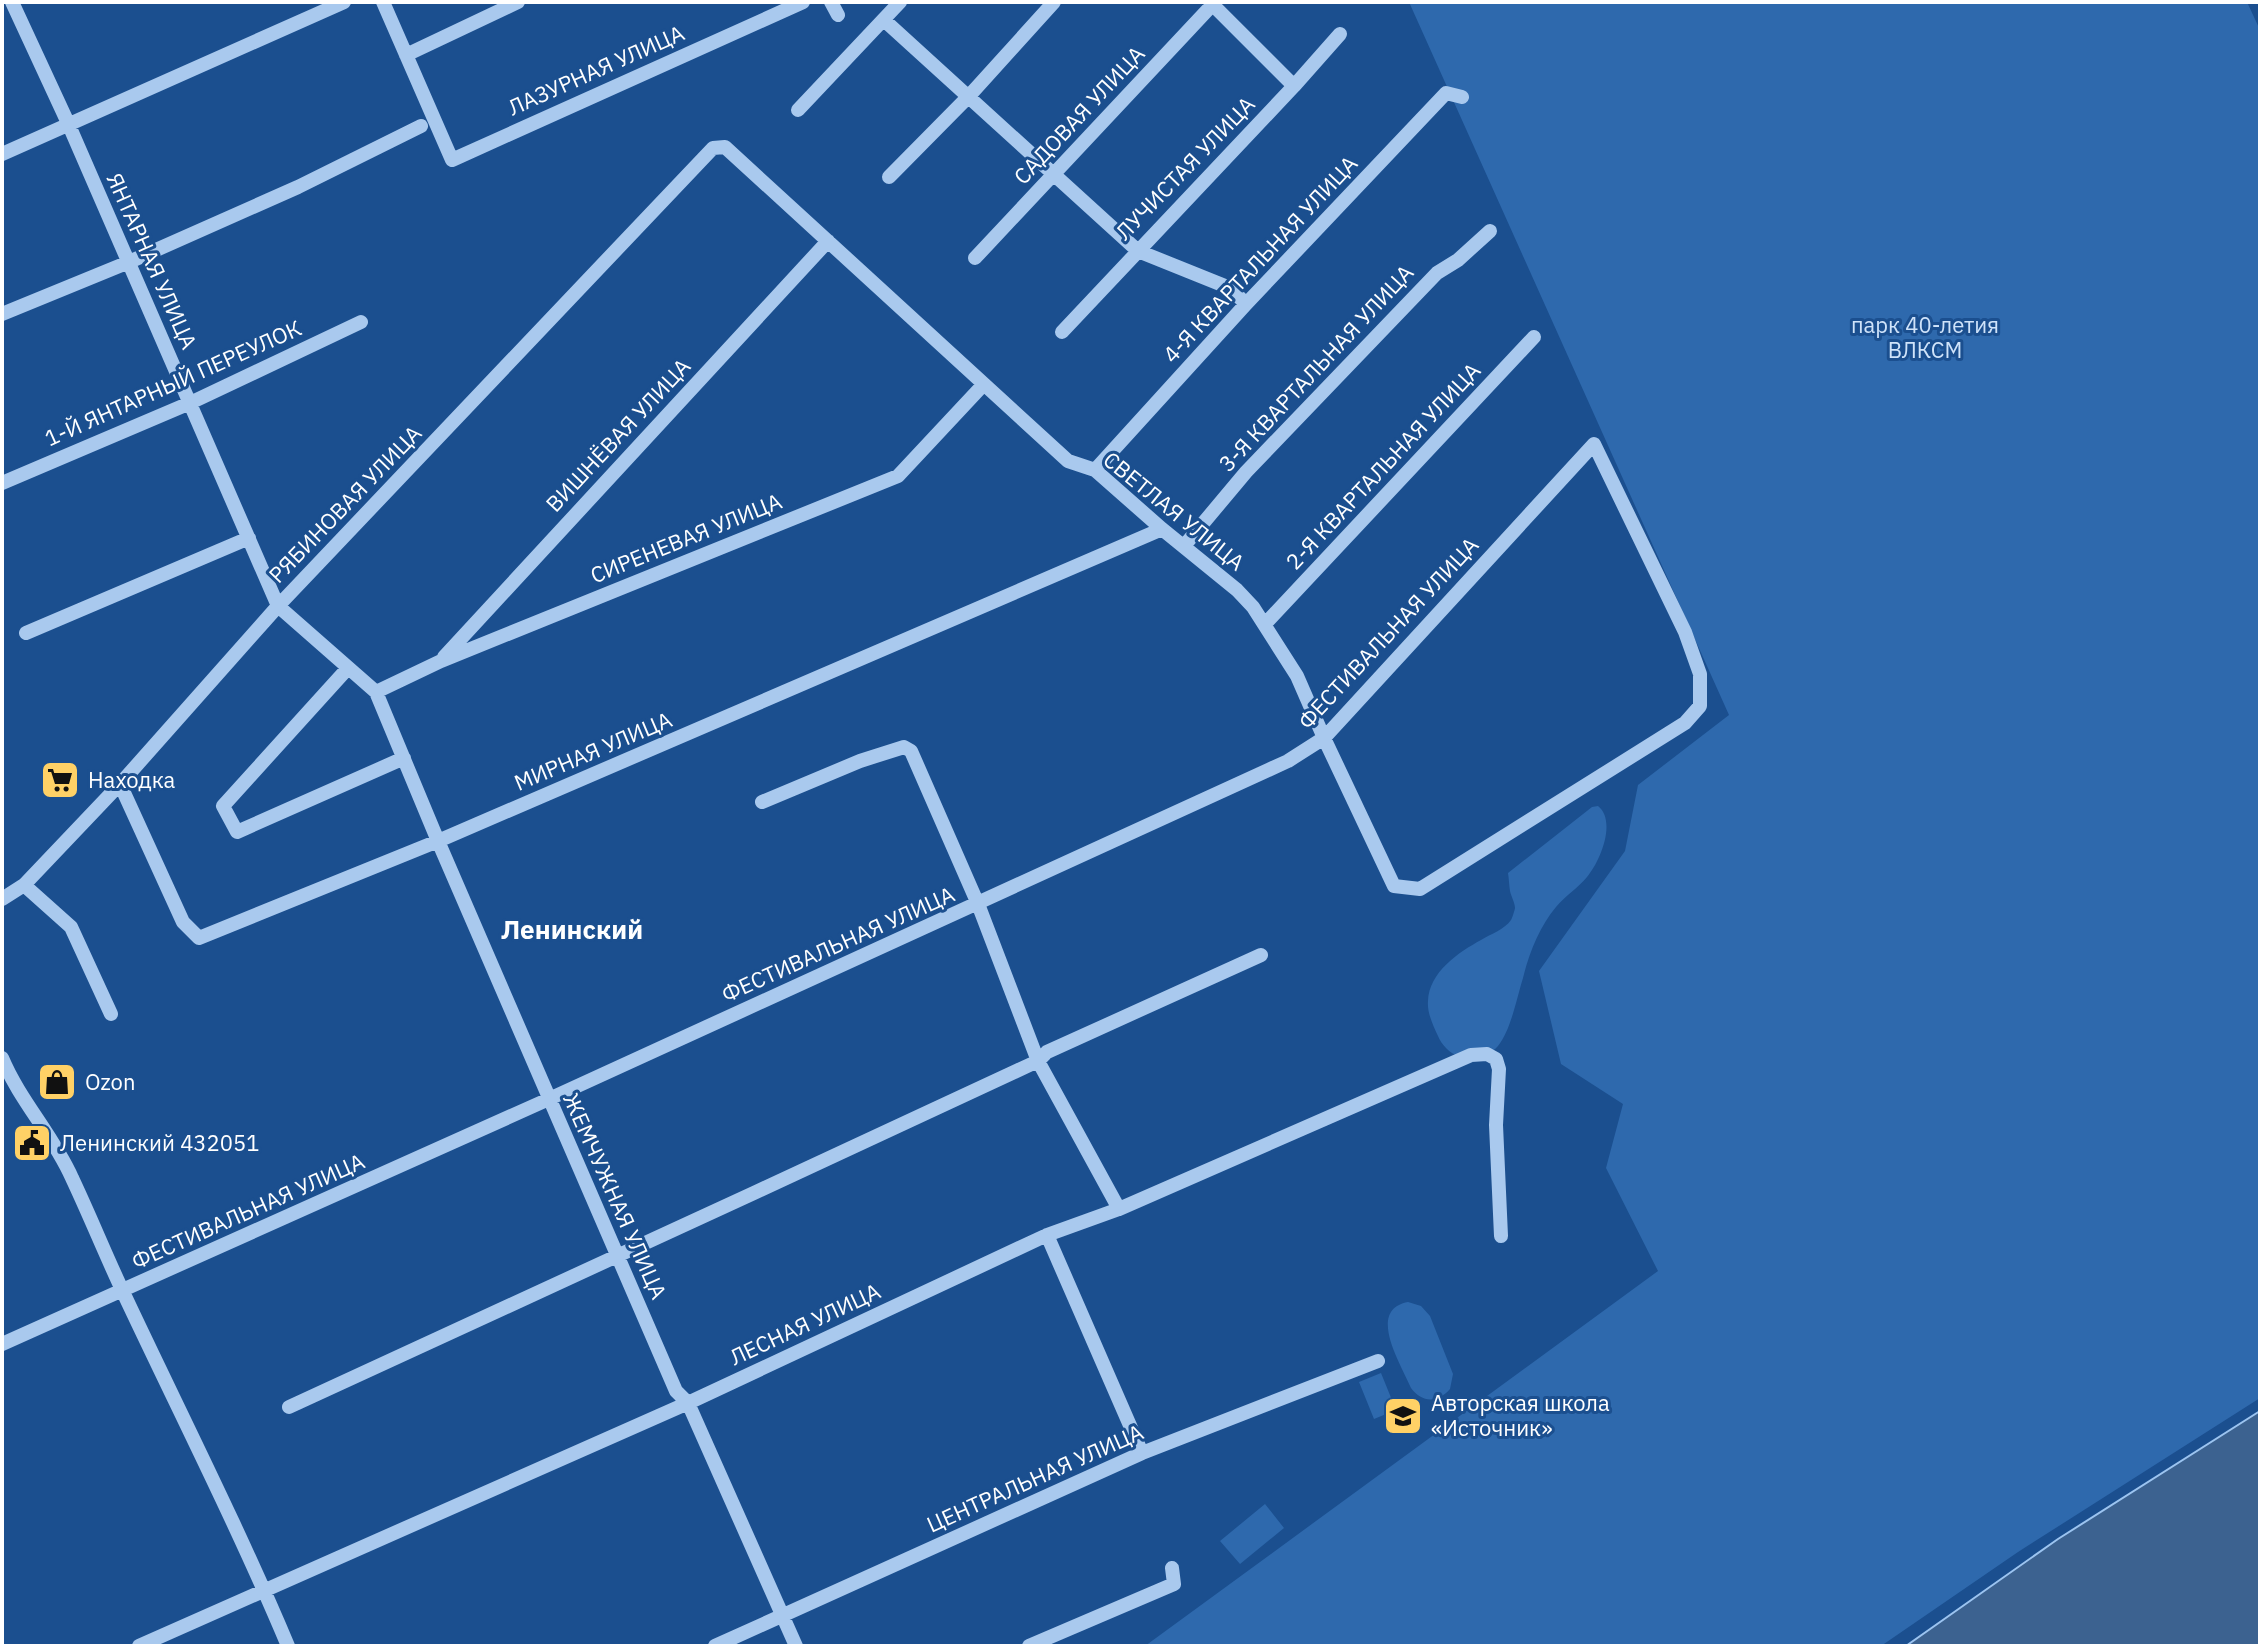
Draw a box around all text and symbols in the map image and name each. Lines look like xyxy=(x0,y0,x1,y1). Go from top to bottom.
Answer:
street label: ЛАЗУРНАЯ УЛИЦА xyxy=(503,18,688,121)
street label: САДОВАЯ УЛИЦА xyxy=(1007,39,1150,190)
street label: ЛУЧИСТАЯ УЛИЦА xyxy=(1109,90,1261,246)
street label: 4-Я КВАРТАЛЬНАЯ УЛИЦА xyxy=(1156,149,1363,368)
street label: ЯНТАРНАЯ УЛИЦА xyxy=(101,168,204,353)
street label: 3-Я КВАРТАЛЬНАЯ УЛИЦА xyxy=(1212,258,1419,477)
park label: парк 40-летия ВЛКСМ xyxy=(1851,310,1999,364)
street label: 1-Й ЯНТАРНЫЙ ПЕРЕУЛОК xyxy=(40,313,306,452)
street label: ВИШНЁВАЯ УЛИЦА xyxy=(539,352,696,518)
street label: 2-Я КВАРТАЛЬНАЯ УЛИЦА xyxy=(1279,356,1486,575)
street label: РЯБИНОВАЯ УЛИЦА xyxy=(262,419,427,589)
street label: СВЕТЛАЯ УЛИЦА xyxy=(1098,445,1251,577)
street label: СИРЕНЕВАЯ УЛИЦА xyxy=(586,486,786,589)
street label: ФЕСТИВАЛЬНАЯ УЛИЦА xyxy=(1291,531,1484,735)
street label: МИРНАЯ УЛИЦА xyxy=(510,704,676,797)
supermarket icon: Находка xyxy=(39,759,81,801)
place label: Находка xyxy=(88,765,176,794)
street label: ФЕСТИВАЛЬНАЯ УЛИЦА xyxy=(717,879,959,1008)
district label: Ленинский xyxy=(501,912,643,946)
shop icon: Ozon xyxy=(36,1061,78,1103)
place label: Ozon xyxy=(85,1067,135,1096)
street label: ЖЕМЧУЖНАЯ УЛИЦА xyxy=(557,1088,674,1303)
public building icon: Ленинский 432051 xyxy=(11,1122,53,1164)
place label: Ленинский 432051 xyxy=(60,1128,259,1157)
street label: ФЕСТИВАЛЬНАЯ УЛИЦА xyxy=(127,1146,369,1275)
street label: ЛЕСНАЯ УЛИЦА xyxy=(725,1276,885,1371)
place label: Авторская школа «Источник» xyxy=(1431,1388,1610,1442)
school or university icon: Авторская школа «Источник» xyxy=(1382,1395,1424,1437)
street label: ЦЕНТРАЛЬНАЯ УЛИЦА xyxy=(922,1417,1148,1538)

